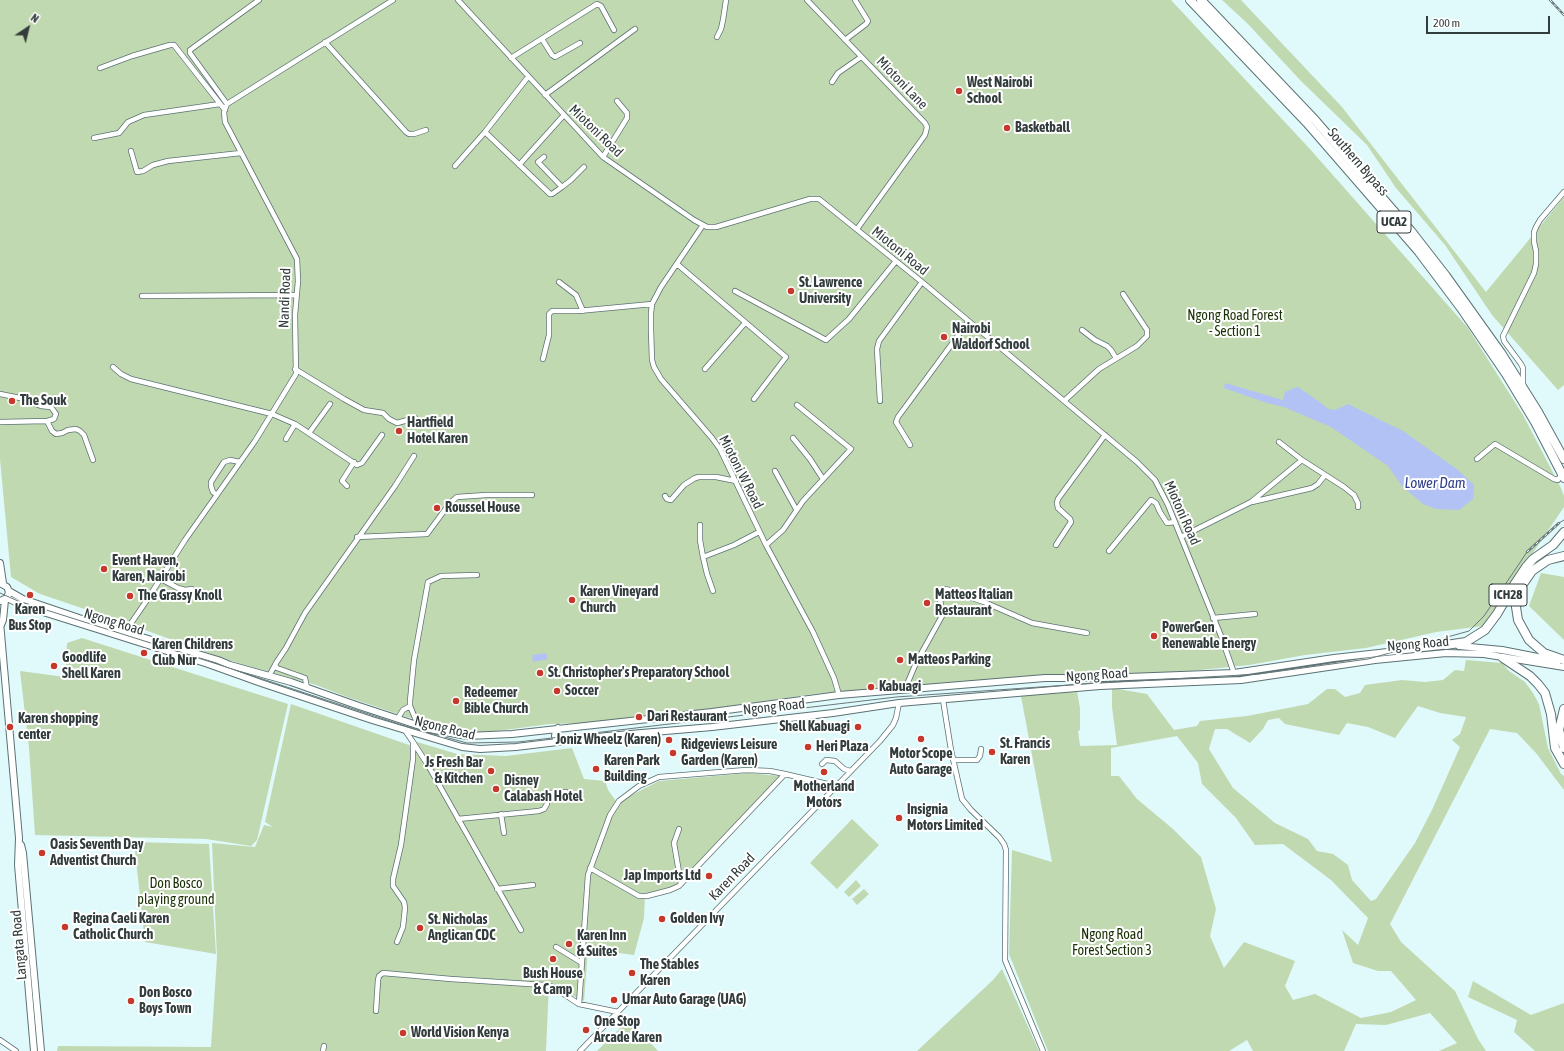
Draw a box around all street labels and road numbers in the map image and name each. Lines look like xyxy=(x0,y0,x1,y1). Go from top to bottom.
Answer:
street label: Miotoni Lane xyxy=(873,53,931,113)
street label: Miotoni Road xyxy=(566,101,626,161)
street label: Southern Bypass xyxy=(1324,125,1392,199)
road number: UCA2 xyxy=(1377,211,1411,233)
street label: Miotoni Road xyxy=(868,223,932,279)
street label: Nandi Road xyxy=(276,268,294,328)
street label: Miotoni W Road xyxy=(715,432,767,512)
street label: Miotoni Road xyxy=(1160,478,1204,548)
road number: ICH28 xyxy=(1489,584,1527,606)
street label: Ngong Road xyxy=(82,605,146,639)
street label: Ngong Road xyxy=(1386,633,1450,655)
street label: Ngong Road xyxy=(1065,664,1129,686)
street label: Ngong Road xyxy=(742,695,806,719)
street label: Ngong Road xyxy=(413,712,477,744)
street label: Karen Road xyxy=(705,850,759,904)
street label: Langata Road xyxy=(8,909,30,981)

